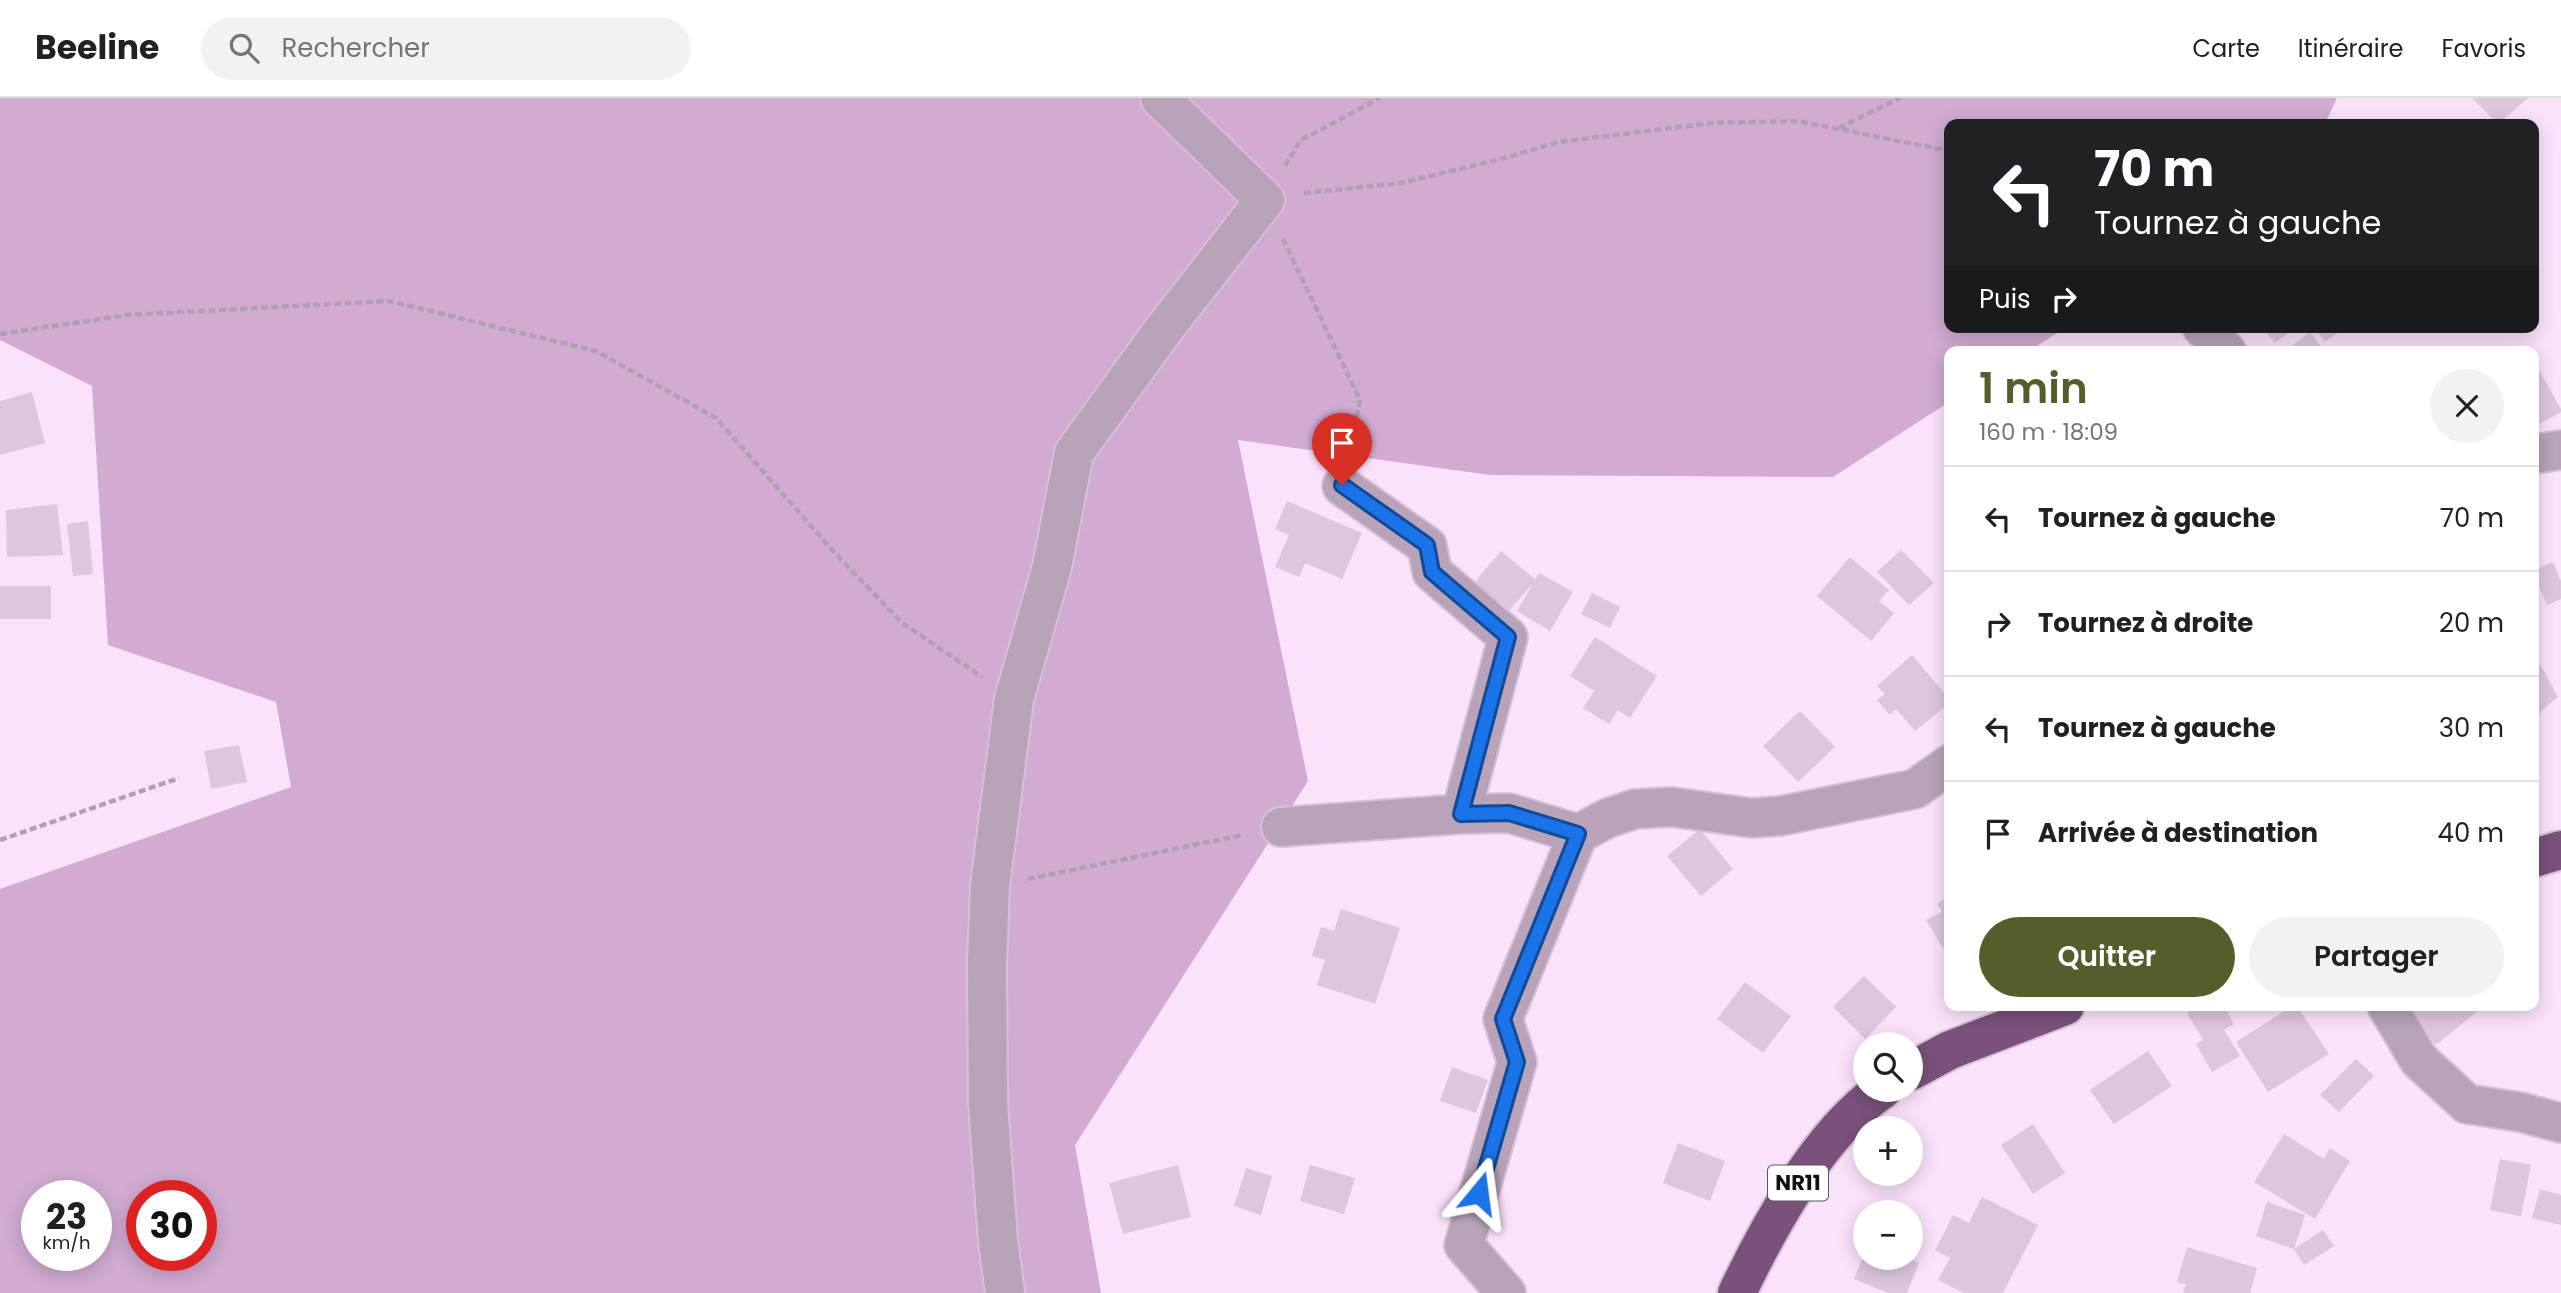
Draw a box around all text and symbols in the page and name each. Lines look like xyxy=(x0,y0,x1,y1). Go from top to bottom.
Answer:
search box xyxy=(201,17,691,80)
text: Beeline xyxy=(35,24,159,71)
icon: search xyxy=(225,29,263,67)
text: Rechercher xyxy=(281,30,430,66)
text: Carte xyxy=(2192,32,2260,65)
text: Itinéraire xyxy=(2298,32,2403,65)
text: Favoris xyxy=(2441,32,2526,65)
text: 70 m xyxy=(2094,135,2214,203)
icon: left xyxy=(1979,147,2070,238)
text: Tournez à gauche xyxy=(2094,200,2381,245)
icon: right xyxy=(2045,280,2083,318)
text: Puis xyxy=(1979,281,2031,317)
text: 1 min xyxy=(1979,359,2088,418)
button: close xyxy=(2430,369,2504,443)
pin xyxy=(1312,413,1372,485)
text: 160 m · 18:09 xyxy=(1979,416,2118,448)
icon: arrive xyxy=(1323,424,1361,462)
icon: left xyxy=(1979,500,2017,538)
text: Tournez à gauche xyxy=(2038,500,2276,536)
text: 70 m xyxy=(2440,500,2504,536)
icon: right xyxy=(1979,605,2017,643)
text: Tournez à droite xyxy=(2038,605,2253,641)
text: 20 m xyxy=(2439,605,2504,641)
icon: left xyxy=(1979,710,2017,748)
text: Tournez à gauche xyxy=(2038,710,2276,746)
text: 30 m xyxy=(2439,710,2504,746)
icon: arrive xyxy=(1979,815,2017,853)
text: Arrivée à destination xyxy=(2038,815,2318,851)
text: 40 m xyxy=(2438,815,2504,851)
button: Quitter xyxy=(1979,917,2235,997)
button: Partager xyxy=(2249,917,2504,997)
map controls xyxy=(1853,1032,1923,1270)
button: search xyxy=(1853,1032,1923,1102)
button: + xyxy=(1853,1116,1923,1186)
position arrow xyxy=(1442,1156,1516,1230)
road number: NR11 xyxy=(1768,1166,1828,1200)
speed limit sign: 30 xyxy=(126,1180,217,1271)
text: 23 xyxy=(46,1192,87,1241)
button: − xyxy=(1853,1200,1923,1270)
text: km/h xyxy=(43,1230,90,1255)

